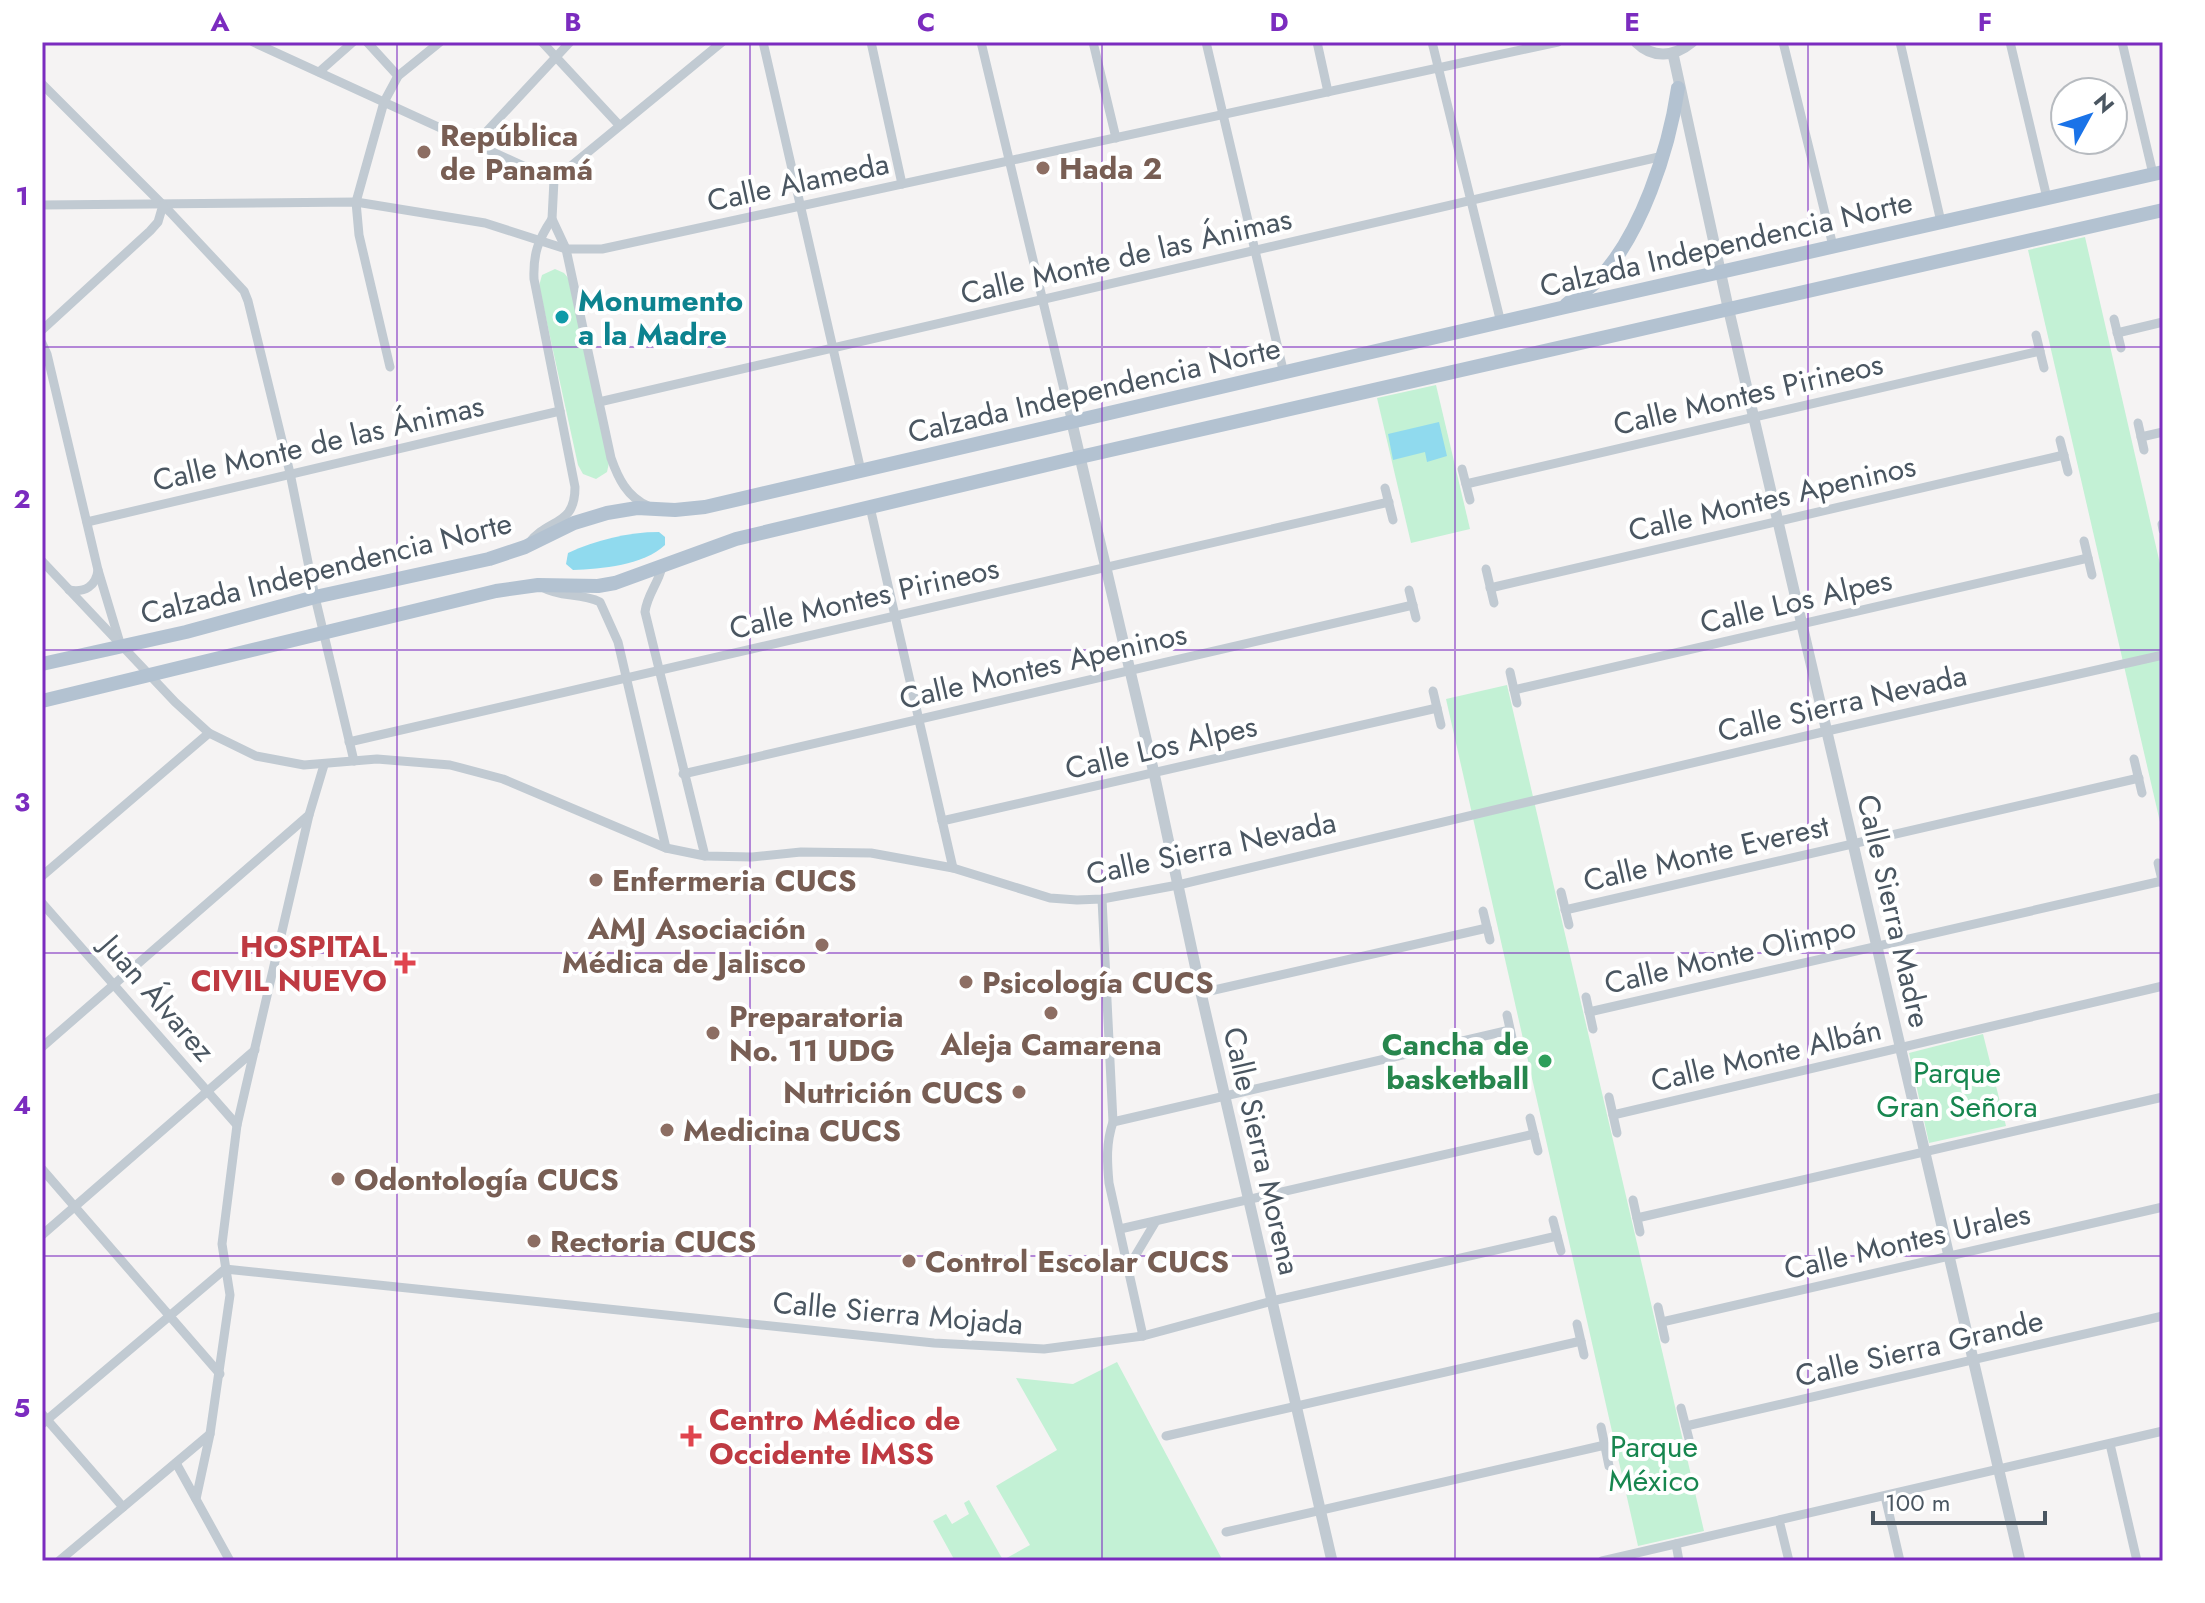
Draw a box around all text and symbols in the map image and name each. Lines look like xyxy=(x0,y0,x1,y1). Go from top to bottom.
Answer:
text: A xyxy=(209,3,230,41)
text: B xyxy=(564,3,582,41)
text: C xyxy=(917,3,935,41)
text: D xyxy=(1269,3,1289,41)
text: E xyxy=(1624,3,1640,41)
text: F xyxy=(1978,3,1992,41)
north arrow xyxy=(2049,76,2129,156)
text: N xyxy=(2086,86,2122,120)
place label: República de Panamá xyxy=(440,114,593,191)
street label: Calle Alameda xyxy=(703,142,893,222)
marker: República de Panamá xyxy=(415,143,433,161)
place label: Hada 2 xyxy=(1059,147,1162,190)
marker: Hada 2 xyxy=(1034,159,1052,177)
text: 1 xyxy=(15,177,29,215)
street label: Calzada Independencia Norte xyxy=(1536,180,1916,308)
street label: Calle Monte de las Ánimas xyxy=(956,197,1296,315)
place label: Monumento a la Madre xyxy=(578,279,743,356)
marker: Monumento a la Madre xyxy=(553,308,571,326)
street label: Calzada Independencia Norte xyxy=(904,326,1284,454)
street label: Calle Montes Pirineos xyxy=(1609,342,1887,446)
street label: Calle Monte de las Ánimas xyxy=(148,384,488,502)
street label: Calle Montes Apeninos xyxy=(1624,444,1920,552)
text: 2 xyxy=(13,480,31,518)
street label: Calzada Independencia Norte xyxy=(136,501,516,635)
street label: Calle Montes Pirineos xyxy=(725,546,1003,650)
street label: Calle Los Alpes xyxy=(1696,558,1896,644)
street label: Calle Montes Apeninos xyxy=(895,612,1191,720)
street label: Calle Sierra Nevada xyxy=(1713,653,1971,753)
street label: Calle Los Alpes xyxy=(1061,704,1261,790)
text: 3 xyxy=(14,783,30,821)
street label: Calle Sierra Madre xyxy=(1846,790,1942,1032)
street label: Calle Sierra Nevada xyxy=(1082,801,1340,895)
street label: Calle Monte Everest xyxy=(1579,804,1834,902)
place label: Enfermeria CUCS xyxy=(612,859,857,902)
marker: Enfermeria CUCS xyxy=(587,871,605,889)
street label: Calle Monte Olimpo xyxy=(1600,905,1860,1005)
place label: AMJ Asociación Médica de Jalisco xyxy=(562,907,806,984)
street label: Juan Álvarez xyxy=(88,922,225,1071)
place label: HOSPITAL CIVIL NUEVO xyxy=(191,925,387,1002)
marker: AMJ Asociación Médica de Jalisco xyxy=(813,936,831,954)
marker: HOSPITAL CIVIL NUEVO xyxy=(394,952,416,974)
place label: Psicología CUCS xyxy=(982,961,1214,1004)
marker: Psicología CUCS xyxy=(957,973,975,991)
place label: Preparatoria No. 11 UDG xyxy=(729,995,903,1072)
marker: Aleja Camarena xyxy=(1042,1004,1060,1022)
street label: Calle Monte Albán xyxy=(1646,1008,1886,1102)
place label: Aleja Camarena xyxy=(939,1023,1162,1066)
street label: Calle Sierra Morena xyxy=(1213,1023,1311,1279)
place label: Cancha de basketball xyxy=(1382,1023,1529,1100)
marker: Preparatoria No. 11 UDG xyxy=(704,1024,722,1042)
park label: Parque Gran Señora xyxy=(1876,1051,2038,1128)
marker: Cancha de basketball xyxy=(1536,1052,1554,1070)
place label: Nutrición CUCS xyxy=(783,1071,1003,1114)
marker: Nutrición CUCS xyxy=(1010,1083,1028,1101)
text: 4 xyxy=(13,1086,31,1124)
place label: Medicina CUCS xyxy=(683,1109,901,1152)
marker: Medicina CUCS xyxy=(658,1121,676,1139)
place label: Odontología CUCS xyxy=(354,1158,619,1201)
marker: Odontología CUCS xyxy=(329,1170,347,1188)
street label: Calle Montes Urales xyxy=(1780,1192,2034,1290)
place label: Rectoria CUCS xyxy=(550,1220,756,1263)
marker: Rectoria CUCS xyxy=(525,1232,543,1250)
place label: Control Escolar CUCS xyxy=(925,1240,1229,1283)
marker: Control Escolar CUCS xyxy=(900,1252,918,1270)
street label: Calle Sierra Mojada xyxy=(771,1281,1025,1345)
street label: Calle Sierra Grande xyxy=(1791,1299,2047,1397)
text: 5 xyxy=(14,1389,30,1427)
place label: Centro Médico de Occidente IMSS xyxy=(709,1398,961,1475)
marker: Centro Médico de Occidente IMSS xyxy=(680,1425,702,1447)
park label: Parque México xyxy=(1609,1425,1699,1502)
scale bar xyxy=(1873,1475,2045,1525)
text: 100 m xyxy=(1885,1485,1951,1520)

